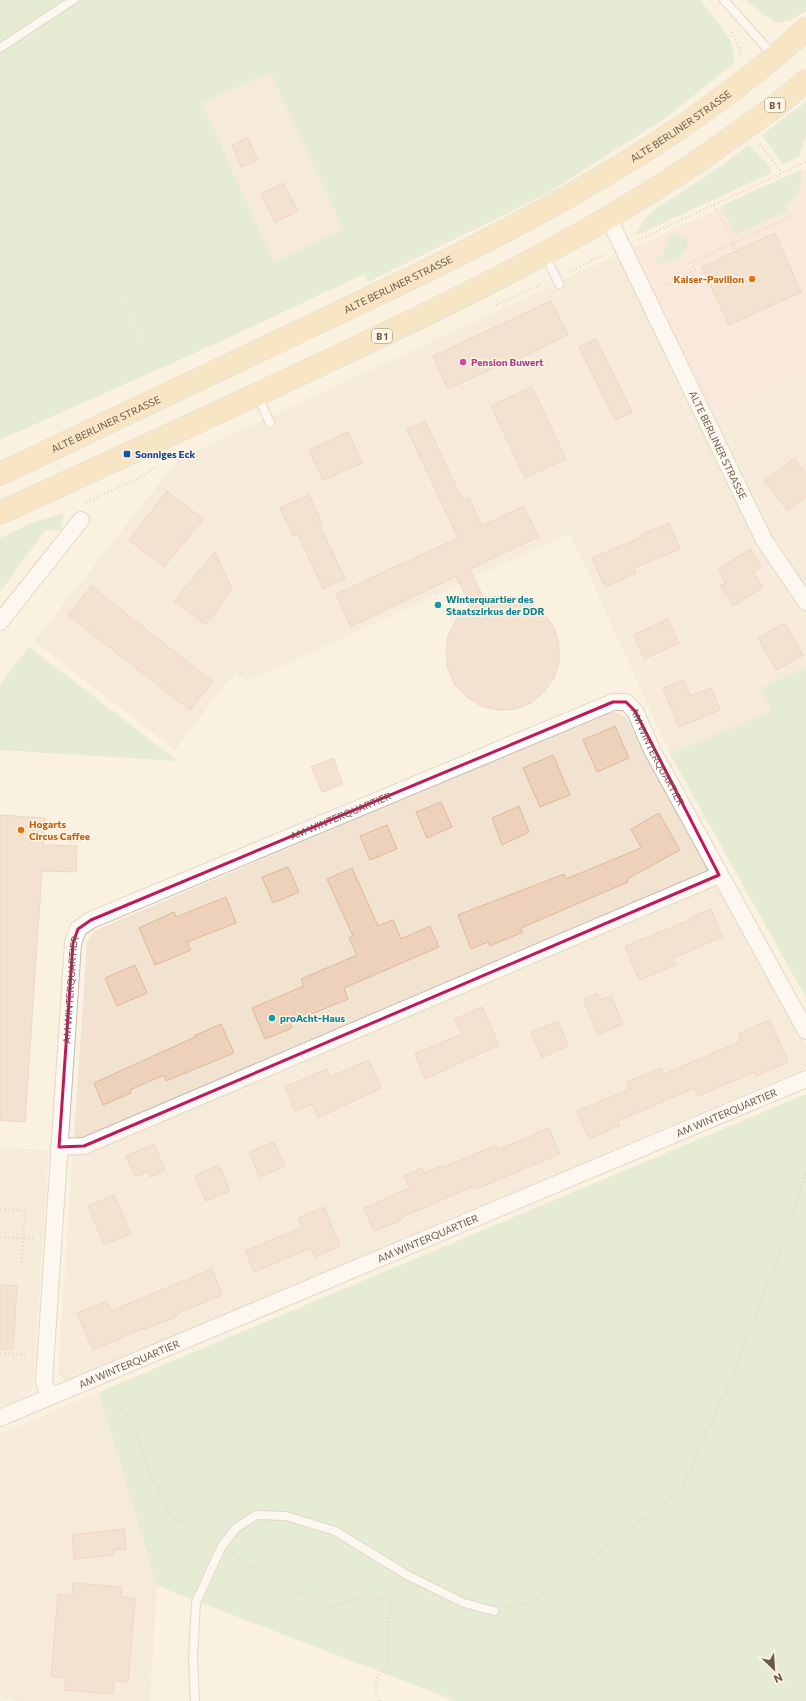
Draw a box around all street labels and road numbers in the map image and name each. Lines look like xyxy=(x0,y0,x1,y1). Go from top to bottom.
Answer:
street label: ALTE BERLINER STRASSE xyxy=(628,87,733,165)
road number: B 1 xyxy=(765,98,785,112)
street label: ALTE BERLINER STRASSE xyxy=(342,253,454,315)
road number: B 1 xyxy=(372,329,392,343)
street label: ALTE BERLINER STRASSE xyxy=(687,389,749,501)
street label: ALTE BERLINER STRASSE xyxy=(49,393,162,455)
street label: AM WINTERQUARTIER xyxy=(628,706,688,808)
street label: AM WINTERQUARTIER xyxy=(288,789,393,842)
street label: AM WINTERQUARTIER xyxy=(60,934,81,1044)
street label: AM WINTERQUARTIER xyxy=(674,1086,779,1139)
street label: AM WINTERQUARTIER xyxy=(375,1211,480,1265)
street label: AM WINTERQUARTIER xyxy=(77,1337,182,1390)

